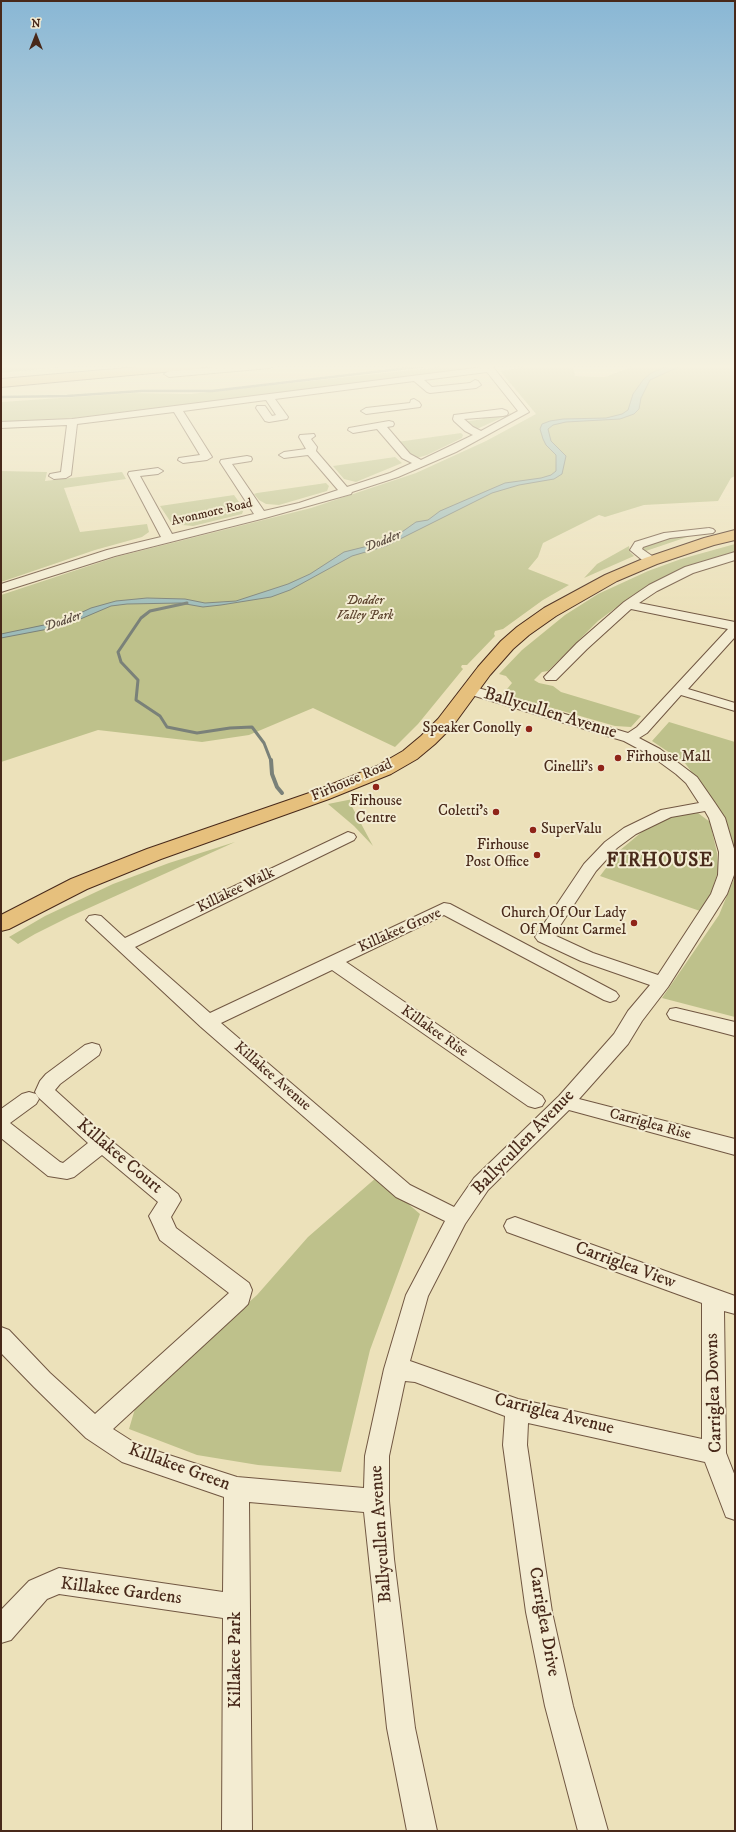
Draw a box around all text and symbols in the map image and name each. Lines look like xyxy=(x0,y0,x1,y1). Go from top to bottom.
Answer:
north arrow xyxy=(16,16,56,56)
text: N xyxy=(31,17,41,31)
street label: Avonmore Road xyxy=(170,496,254,530)
water label: Dodder xyxy=(363,528,403,556)
park label: Dodder Valley Park xyxy=(336,593,394,624)
water label: Dodder xyxy=(43,608,83,636)
street label: Ballycullen Avenue xyxy=(481,684,619,744)
place label: Speaker Conolly xyxy=(422,720,521,738)
marker: Speaker Conolly xyxy=(524,724,534,734)
place label: Firhouse Mall xyxy=(626,749,710,767)
marker: Firhouse Mall xyxy=(613,753,623,763)
street label: Firhouse Road xyxy=(309,756,395,806)
place label: Cinelli's xyxy=(544,759,593,777)
marker: Cinelli's xyxy=(596,763,606,773)
marker: Firhouse Centre xyxy=(371,782,381,792)
place label: Firhouse Centre xyxy=(350,793,402,828)
place label: Coletti's xyxy=(438,803,488,821)
marker: Coletti's xyxy=(491,807,501,817)
place label: SuperValu xyxy=(541,821,602,839)
marker: SuperValu xyxy=(528,825,538,835)
place label: Firhouse Post Office xyxy=(465,837,529,872)
marker: Firhouse Post Office xyxy=(532,850,542,860)
district label: FIRHOUSE xyxy=(606,851,714,873)
street label: Killakee Walk xyxy=(194,865,278,917)
street label: Killakee Grove xyxy=(356,905,444,957)
place label: Church Of Our Lady Of Mount Carmel xyxy=(501,905,626,940)
marker: Church Of Our Lady Of Mount Carmel xyxy=(629,918,639,928)
street label: Killakee Rise xyxy=(397,1002,471,1062)
street label: Killakee Avenue xyxy=(230,1039,314,1115)
street label: Ballycullen Avenue xyxy=(468,1086,580,1200)
street label: Carriglea Rise xyxy=(607,1105,693,1145)
street label: Killakee Court xyxy=(72,1115,166,1199)
street label: Carriglea View xyxy=(572,1238,678,1294)
street label: Carriglea Downs xyxy=(702,1333,728,1453)
street label: Carriglea Avenue xyxy=(492,1390,616,1440)
street label: Killakee Green xyxy=(125,1440,233,1496)
street label: Ballycullen Avenue xyxy=(366,1464,398,1604)
street label: Carriglea Drive xyxy=(523,1566,563,1678)
street label: Killakee Gardens xyxy=(59,1574,183,1610)
street label: Killakee Park xyxy=(225,1612,247,1708)

